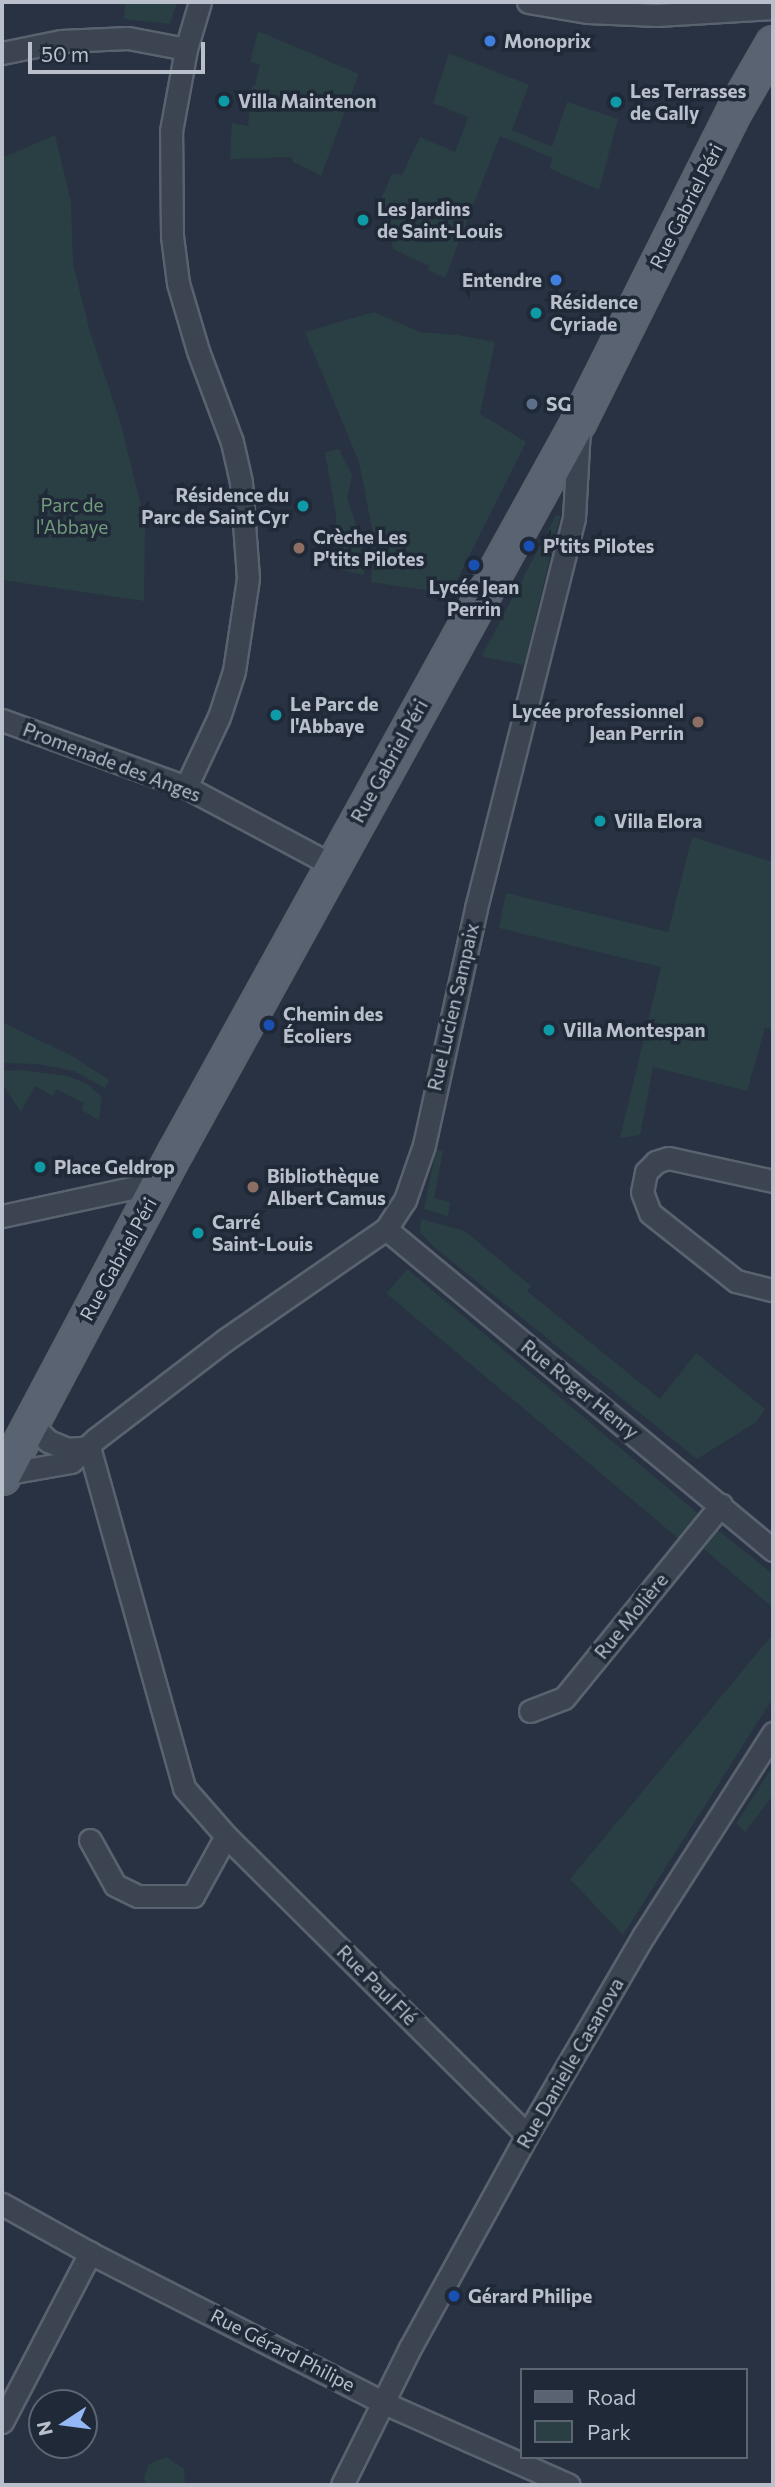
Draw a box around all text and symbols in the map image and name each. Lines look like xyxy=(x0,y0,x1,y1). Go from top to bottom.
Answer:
scale bar xyxy=(32,28,208,72)
place label: Monoprix xyxy=(504,30,591,52)
marker: Monoprix xyxy=(482,33,498,49)
text: 50 m xyxy=(41,41,89,66)
place label: Les Terrasses de Gally xyxy=(630,80,746,124)
place label: Villa Maintenon xyxy=(238,90,376,112)
marker: Villa Maintenon xyxy=(216,93,232,109)
marker: Les Terrasses de Gally xyxy=(608,94,624,110)
street label: Rue Gabriel Péri xyxy=(645,140,727,272)
place label: Les Jardins de Saint-Louis xyxy=(377,198,503,242)
marker: Les Jardins de Saint-Louis xyxy=(355,212,371,228)
place label: Entendre xyxy=(462,269,542,291)
marker: Entendre xyxy=(548,272,564,288)
place label: Résidence Cyriade xyxy=(550,291,638,335)
marker: Résidence Cyriade xyxy=(528,305,544,321)
place label: SG xyxy=(546,393,571,415)
marker: SG xyxy=(524,396,540,412)
place label: Résidence du Parc de Saint Cyr xyxy=(141,484,289,528)
park label: Parc de l'Abbaye xyxy=(36,494,108,538)
marker: Résidence du Parc de Saint Cyr xyxy=(295,498,311,514)
place label: Crèche Les P'tits Pilotes xyxy=(313,526,424,570)
place label: P'tits Pilotes xyxy=(543,535,654,557)
marker: P'tits Pilotes xyxy=(521,538,537,554)
marker: Crèche Les P'tits Pilotes xyxy=(291,540,307,556)
marker: Lycée Jean Perrin xyxy=(466,557,482,573)
place label: Lycée Jean Perrin xyxy=(429,576,519,620)
place label: Le Parc de l'Abbaye xyxy=(290,693,379,737)
street label: Rue Gabriel Péri xyxy=(346,696,432,826)
place label: Lycée professionnel Jean Perrin xyxy=(512,700,684,744)
marker: Le Parc de l'Abbaye xyxy=(268,707,284,723)
marker: Lycée professionnel Jean Perrin xyxy=(690,714,706,730)
street label: Promenade des Anges xyxy=(20,718,204,806)
place label: Villa Elora xyxy=(614,810,702,832)
marker: Villa Elora xyxy=(592,813,608,829)
street label: Rue Lucien Sampaix xyxy=(423,921,483,1093)
place label: Chemin des Écoliers xyxy=(283,1003,383,1047)
marker: Chemin des Écoliers xyxy=(261,1017,277,1033)
place label: Villa Montespan xyxy=(563,1019,705,1041)
marker: Villa Montespan xyxy=(541,1022,557,1038)
place label: Place Geldrop xyxy=(54,1156,175,1178)
marker: Place Geldrop xyxy=(32,1159,48,1175)
place label: Bibliothèque Albert Camus xyxy=(267,1165,386,1209)
marker: Bibliothèque Albert Camus xyxy=(245,1179,261,1195)
street label: Rue Gabriel Péri xyxy=(75,1194,161,1324)
place label: Carré Saint-Louis xyxy=(212,1211,313,1255)
marker: Carré Saint-Louis xyxy=(190,1225,206,1241)
street label: Rue Roger Henry xyxy=(517,1335,643,1443)
street label: Rue Molière xyxy=(590,1569,672,1663)
street label: Rue Paul Flé xyxy=(332,1940,422,2030)
street label: Rue Danielle Casanova xyxy=(512,1974,628,2152)
place label: Gérard Philipe xyxy=(468,2285,592,2307)
marker: Gérard Philipe xyxy=(446,2288,462,2304)
street label: Rue Gérard Philipe xyxy=(207,2304,359,2396)
legend xyxy=(520,2368,747,2459)
text: Road xyxy=(587,2384,636,2409)
north arrow xyxy=(28,2389,98,2459)
text: N xyxy=(31,2419,57,2438)
text: Park xyxy=(587,2419,631,2444)

